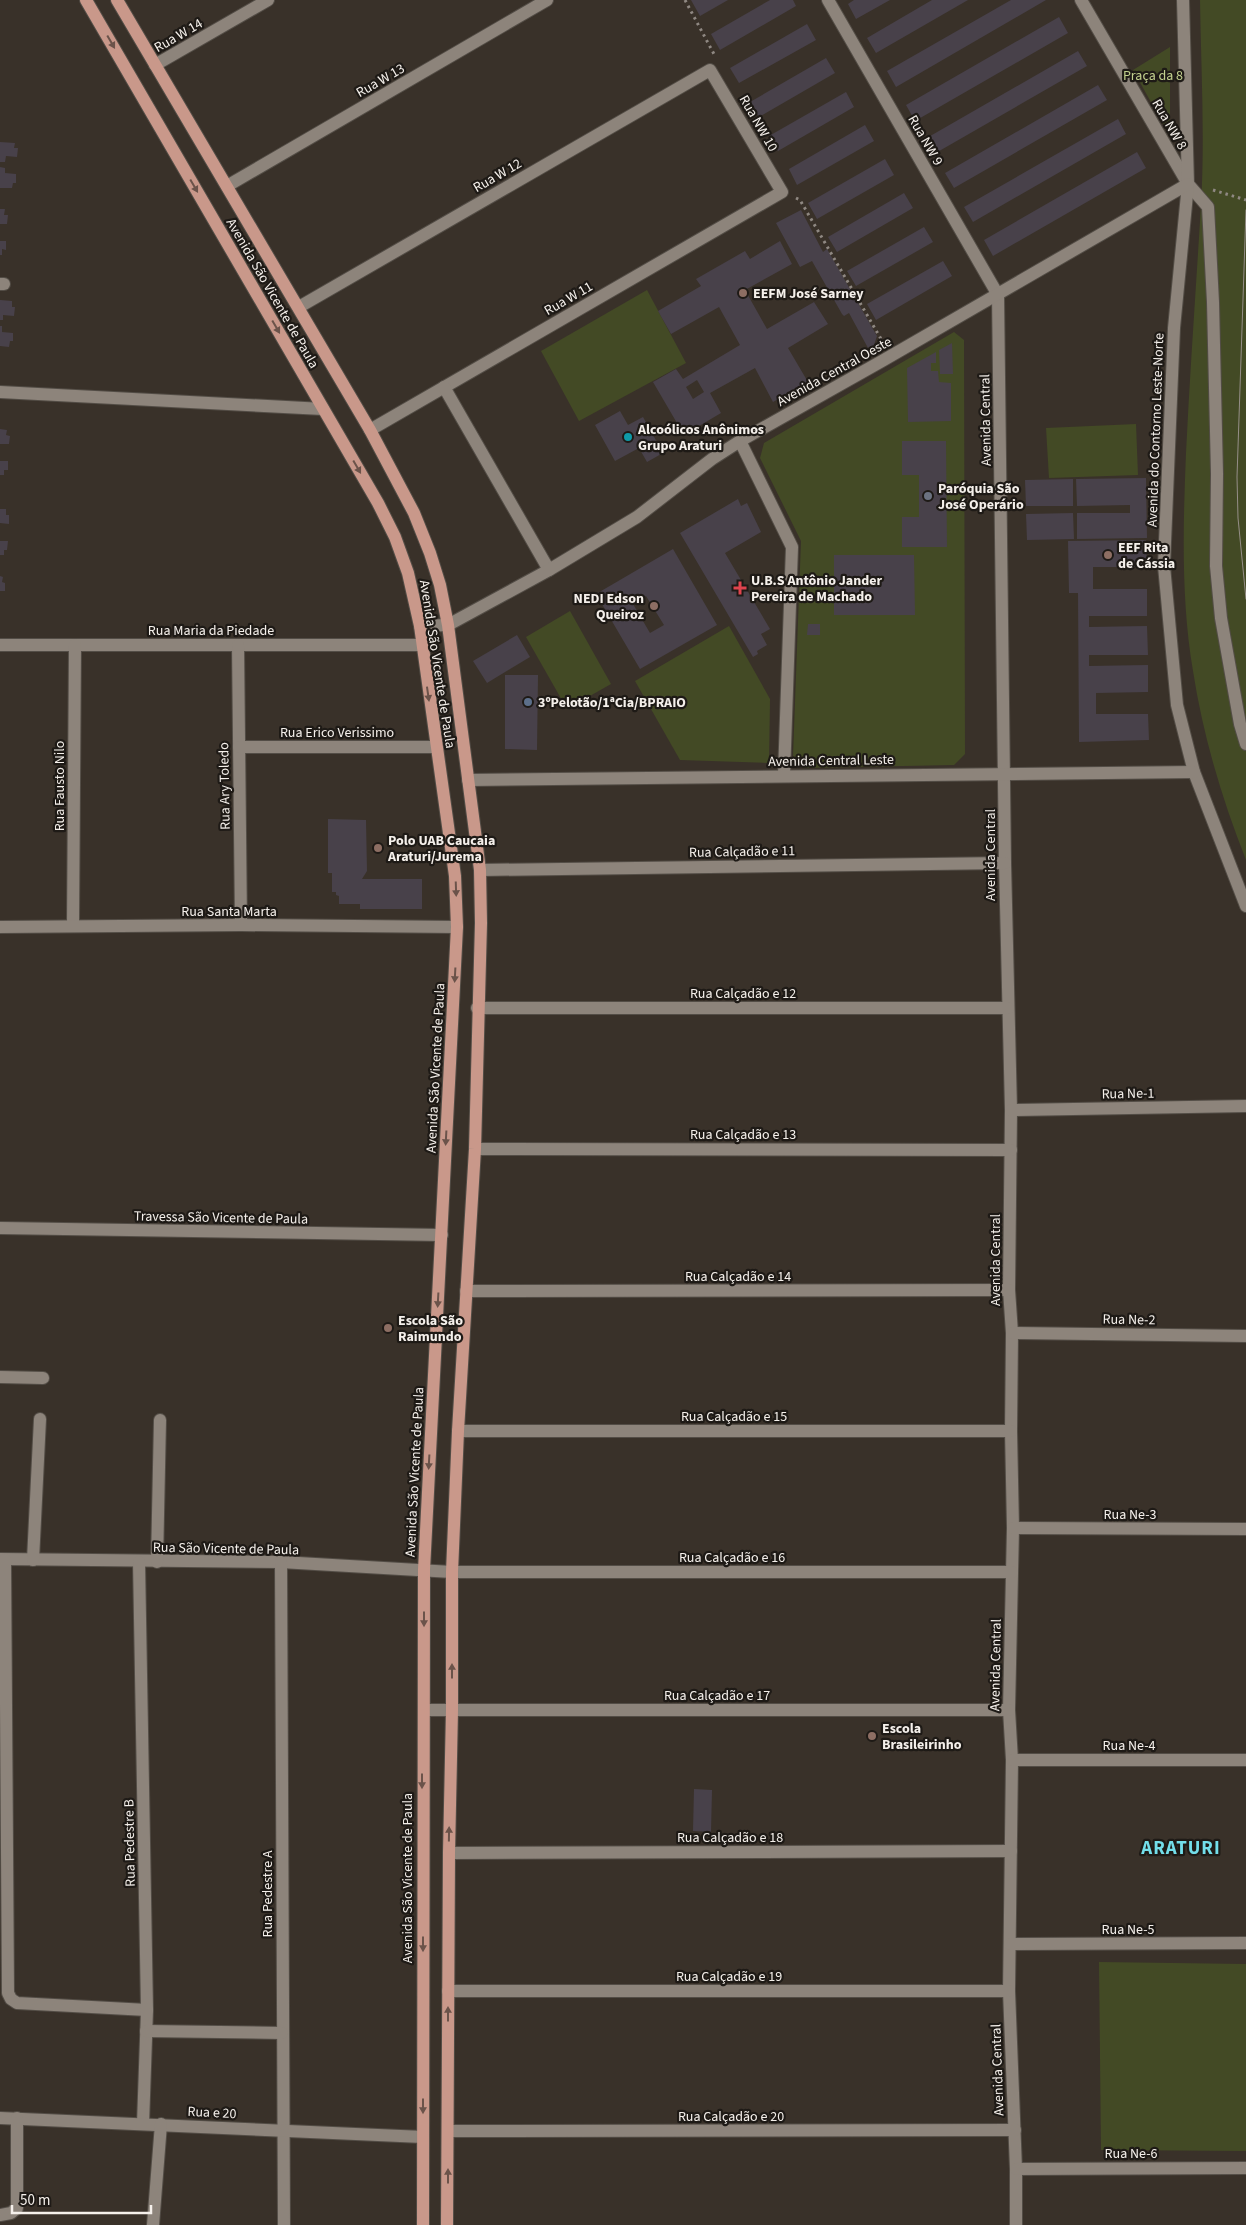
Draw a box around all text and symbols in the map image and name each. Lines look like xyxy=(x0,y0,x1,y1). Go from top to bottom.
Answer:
street label: Rua W 14 xyxy=(150,14,207,58)
one-way arrow xyxy=(107,35,115,50)
street label: Rua W 13 xyxy=(352,59,409,103)
park label: Praça da 8 xyxy=(1123,66,1183,86)
street label: Rua NW 10 xyxy=(734,92,782,155)
street label: Rua NW 8 xyxy=(1147,96,1192,153)
street label: Rua NW 9 xyxy=(903,112,948,169)
street label: Rua W 12 xyxy=(469,154,526,198)
one-way arrow xyxy=(190,179,199,192)
street label: Avenida São Vicente de Paula xyxy=(221,215,323,372)
street label: Rua W 11 xyxy=(540,277,597,321)
place label: EEFM José Sarney xyxy=(753,284,864,304)
marker: EEFM José Sarney xyxy=(737,287,749,299)
one-way arrow xyxy=(271,320,280,333)
street label: Avenida Central Oeste xyxy=(774,332,895,412)
street label: Avenida do Contorno Leste-Norte xyxy=(1143,333,1169,527)
street label: Avenida Central xyxy=(975,373,997,466)
place label: Alcoólicos Anônimos Grupo Araturi xyxy=(637,420,764,456)
marker: Alcoólicos Anônimos Grupo Araturi xyxy=(622,431,634,443)
one-way arrow xyxy=(353,461,362,474)
place label: Paróquia São José Operário xyxy=(938,479,1024,515)
marker: Paróquia São José Operário xyxy=(922,490,934,502)
place label: EEF Rita de Cássia xyxy=(1118,538,1175,574)
marker: EEF Rita de Cássia xyxy=(1102,549,1114,561)
place label: U.B.S Antônio Jander Pereira de Machado xyxy=(751,571,883,607)
street label: Avenida São Vicente de Paula xyxy=(414,578,460,750)
marker: U.B.S Antônio Jander Pereira de Machado xyxy=(733,581,747,595)
place label: NEDI Edson Queiroz xyxy=(574,589,645,625)
marker: NEDI Edson Queiroz xyxy=(648,600,660,612)
street label: Rua Maria da Piedade xyxy=(148,621,274,641)
one-way arrow xyxy=(424,686,432,702)
place label: 3ºPelotão/1ªCia/BPRAIO xyxy=(538,693,686,713)
marker: 3ºPelotão/1ªCia/BPRAIO xyxy=(522,696,534,708)
street label: Rua Erico Verissimo xyxy=(280,723,394,743)
street label: Rua Fausto Nilo xyxy=(50,741,70,831)
street label: Rua Ary Toledo xyxy=(214,742,236,830)
street label: Avenida Central Leste xyxy=(768,750,894,772)
street label: Avenida Central xyxy=(981,809,1001,901)
place label: Polo UAB Caucaia Araturi/Jurema xyxy=(387,831,495,867)
street label: Rua Calçadão e 11 xyxy=(689,841,795,863)
marker: Polo UAB Caucaia Araturi/Jurema xyxy=(372,842,384,854)
one-way arrow xyxy=(452,881,460,897)
street label: Rua Santa Marta xyxy=(181,902,277,922)
one-way arrow xyxy=(450,968,458,984)
street label: Avenida São Vicente de Paula xyxy=(422,982,450,1154)
street label: Rua Calçadão e 12 xyxy=(690,984,796,1004)
street label: Rua Ne-1 xyxy=(1101,1084,1155,1104)
street label: Rua Calçadão e 13 xyxy=(690,1125,796,1145)
one-way arrow xyxy=(442,1130,450,1146)
street label: Travessa São Vicente de Paula xyxy=(134,1206,308,1230)
street label: Avenida Central xyxy=(986,1214,1006,1306)
street label: Rua Calçadão e 14 xyxy=(685,1267,791,1287)
one-way arrow xyxy=(434,1292,442,1308)
street label: Rua Ne-2 xyxy=(1102,1310,1156,1330)
place label: Escola São Raimundo xyxy=(398,1311,463,1347)
marker: Escola São Raimundo xyxy=(382,1322,394,1334)
street label: Avenida São Vicente de Paula xyxy=(401,1386,429,1558)
street label: Rua Calçadão e 15 xyxy=(681,1407,787,1427)
one-way arrow xyxy=(425,1454,433,1470)
street label: Rua Ne-3 xyxy=(1104,1505,1156,1525)
street label: Rua São Vicente de Paula xyxy=(153,1538,299,1560)
street label: Rua Calçadão e 16 xyxy=(679,1548,785,1568)
one-way arrow xyxy=(420,1611,428,1627)
street label: Avenida Central xyxy=(985,1618,1007,1711)
one-way arrow xyxy=(448,1663,456,1679)
street label: Rua Calçadão e 17 xyxy=(664,1686,770,1706)
place label: Escola Brasileirinho xyxy=(882,1719,962,1755)
marker: Escola Brasileirinho xyxy=(866,1730,878,1742)
street label: Rua Ne-4 xyxy=(1103,1736,1155,1756)
one-way arrow xyxy=(418,1773,426,1789)
street label: Avenida São Vicente de Paula xyxy=(398,1793,418,1963)
street label: Rua Pedestre B xyxy=(119,1799,141,1887)
one-way arrow xyxy=(445,1826,453,1842)
street label: Rua Calçadão e 18 xyxy=(677,1828,783,1848)
district label: ARATURI xyxy=(1140,1835,1221,1862)
street label: Rua Pedestre A xyxy=(258,1850,278,1938)
street label: Rua Ne-5 xyxy=(1102,1920,1154,1940)
one-way arrow xyxy=(419,1936,427,1952)
street label: Rua Calçadão e 19 xyxy=(676,1967,782,1987)
one-way arrow xyxy=(444,2006,452,2022)
street label: Avenida Central xyxy=(986,2023,1010,2116)
one-way arrow xyxy=(419,2098,427,2114)
street label: Rua e 20 xyxy=(187,2102,237,2124)
street label: Rua Calçadão e 20 xyxy=(678,2107,784,2127)
street label: Rua Ne-6 xyxy=(1105,2144,1157,2164)
one-way arrow xyxy=(444,2168,452,2184)
scale bar xyxy=(12,2182,151,2214)
text: 50 m xyxy=(20,2190,50,2211)

